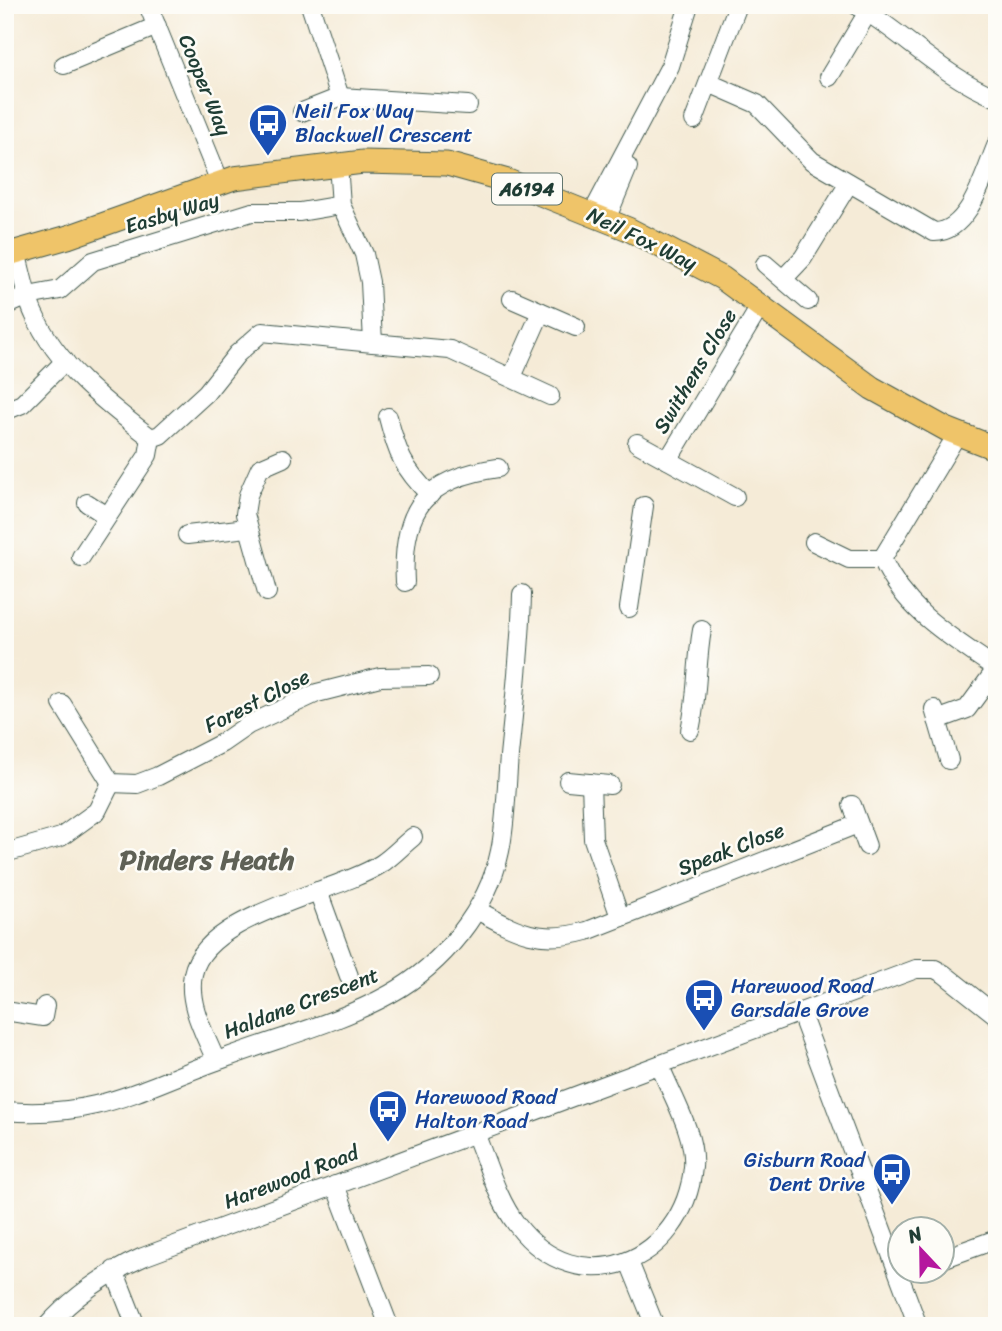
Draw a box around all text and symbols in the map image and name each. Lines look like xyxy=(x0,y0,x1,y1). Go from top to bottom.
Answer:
street label: Cooper Way xyxy=(167,28,243,142)
place label: Neil Fox Way Blackwell Crescent xyxy=(295,92,472,154)
bus stop icon: Neil Fox Way Blackwell Crescent xyxy=(247,102,289,157)
road number: A6194 xyxy=(492,174,562,204)
street label: Easby Way xyxy=(120,181,224,245)
street label: Neil Fox Way xyxy=(580,196,704,282)
street label: Swithens Close xyxy=(642,301,748,441)
street label: Forest Close xyxy=(197,658,317,744)
street label: Speak Close xyxy=(672,811,790,887)
district label: Pinders Heath xyxy=(120,835,295,884)
street label: Haldane Crescent xyxy=(218,956,384,1050)
place label: Harewood Road Garsdale Grove xyxy=(731,967,875,1029)
bus stop icon: Harewood Road Garsdale Grove xyxy=(683,977,725,1032)
place label: Harewood Road Halton Road xyxy=(415,1078,559,1140)
bus stop icon: Harewood Road Halton Road xyxy=(367,1088,409,1143)
street label: Harewood Road xyxy=(218,1133,366,1220)
place label: Gisburn Road Dent Drive xyxy=(744,1141,867,1203)
bus stop icon: Gisburn Road Dent Drive xyxy=(871,1151,913,1206)
north arrow xyxy=(886,1216,956,1286)
text: N xyxy=(902,1217,928,1253)

